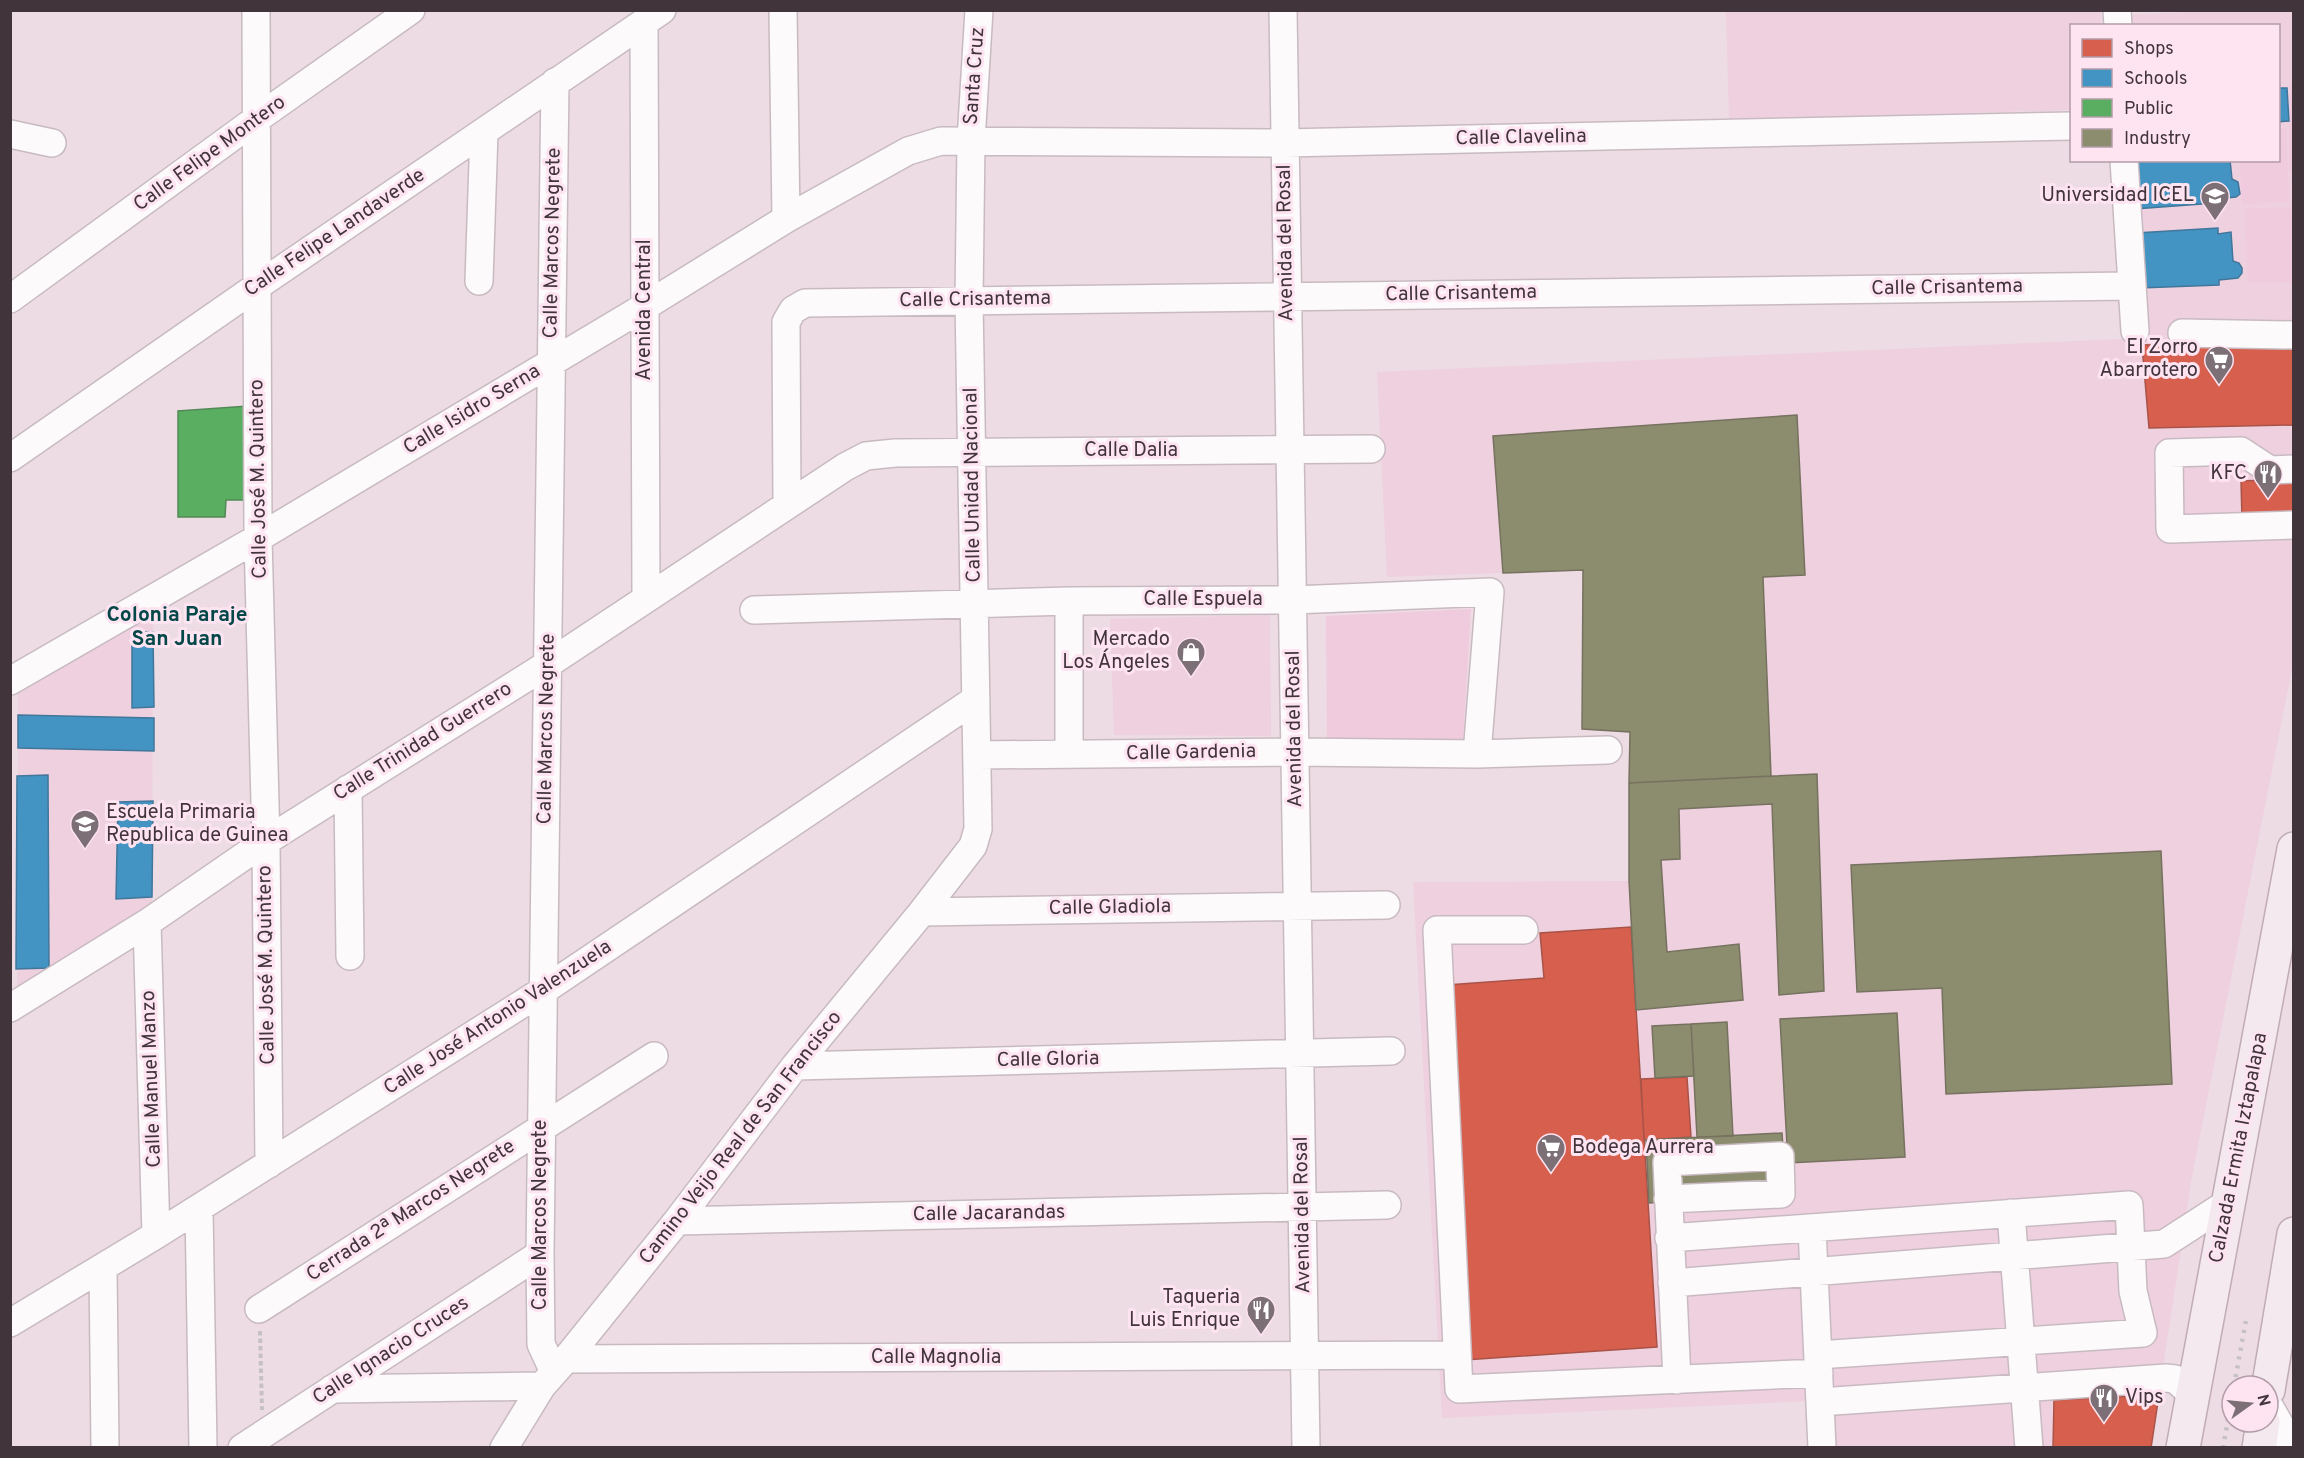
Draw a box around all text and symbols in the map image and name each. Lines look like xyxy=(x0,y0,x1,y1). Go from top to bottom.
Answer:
legend xyxy=(2070,24,2280,162)
street label: Santa Cruz xyxy=(959,26,991,126)
text: Shops xyxy=(2124,38,2174,61)
text: Schools xyxy=(2124,68,2187,91)
street label: Calle Felipe Montero xyxy=(129,90,291,218)
text: Public xyxy=(2124,98,2174,121)
street label: Calle Clavelina xyxy=(1455,124,1587,152)
text: Industry xyxy=(2124,128,2191,151)
street label: Calle Marcos Negrete xyxy=(538,147,568,339)
street label: Calle Felipe Landaverde xyxy=(240,163,430,303)
street label: Avenida del Rosal xyxy=(1272,164,1300,322)
school or university icon: Universidad ICEL xyxy=(2199,180,2231,222)
place label: Universidad ICEL xyxy=(2041,183,2194,209)
street label: Avenida Central xyxy=(632,239,658,381)
street label: Calle Crisantema xyxy=(1871,274,2023,302)
street label: Calle Crisantema xyxy=(1385,280,1537,308)
street label: Calle Crisantema xyxy=(899,286,1051,314)
place label: El Zorro Abarrotero xyxy=(2099,335,2198,384)
supermarket icon: El Zorro Abarrotero xyxy=(2203,344,2235,386)
street label: Calle Isidro Serna xyxy=(399,359,545,461)
street label: Calle José M. Quintero xyxy=(244,379,274,579)
street label: Calle Unidad Nacional xyxy=(958,387,988,583)
street label: Calle Dalia xyxy=(1084,438,1178,464)
restaurant icon: KFC xyxy=(2252,458,2284,500)
place label: KFC xyxy=(2210,461,2247,487)
street label: Calle Espuela xyxy=(1143,587,1263,613)
district label: Colonia Paraje San Juan xyxy=(107,602,247,653)
place label: Mercado Los Ángeles xyxy=(1062,627,1170,676)
street label: Calle Marcos Negrete xyxy=(532,633,562,825)
shop icon: Mercado Los Ángeles xyxy=(1175,636,1207,678)
street label: Avenida del Rosal xyxy=(1281,650,1309,808)
street label: Calle Trinidad Guerrero xyxy=(329,676,517,808)
street label: Calle Gardenia xyxy=(1126,739,1256,767)
place label: Escuela Primaria Republica de Guinea xyxy=(106,800,288,849)
school or university icon: Escuela Primaria Republica de Guinea xyxy=(69,808,101,850)
street label: Calle José M. Quintero xyxy=(252,865,282,1065)
street label: Calle Gladiola xyxy=(1049,894,1171,922)
street label: Calle José Antonio Valenzuela xyxy=(379,934,617,1102)
street label: Calle Manuel Manzo xyxy=(136,990,168,1168)
street label: Camino Veijo Real de San Francisco xyxy=(634,1006,848,1270)
street label: Calzada Ermita Iztapalapa xyxy=(2204,1030,2274,1266)
street label: Calle Gloria xyxy=(996,1046,1100,1074)
street label: Calle Marcos Negrete xyxy=(528,1120,554,1310)
supermarket icon: Bodega Aurrera xyxy=(1535,1132,1567,1174)
street label: Cerrada 2ª Marcos Negrete xyxy=(302,1134,520,1288)
place label: Bodega Aurrera xyxy=(1572,1135,1714,1161)
street label: Avenida del Rosal xyxy=(1289,1136,1317,1294)
street label: Calle Jacarandas xyxy=(912,1200,1066,1228)
place label: Taqueria Luis Enrique xyxy=(1129,1285,1240,1334)
street label: Calle Ignacio Cruces xyxy=(308,1291,474,1411)
restaurant icon: Taqueria Luis Enrique xyxy=(1245,1294,1277,1336)
street label: Calle Magnolia xyxy=(871,1345,1001,1371)
north arrow xyxy=(2220,1374,2280,1434)
restaurant icon: Vips xyxy=(2088,1382,2120,1424)
place label: Vips xyxy=(2125,1385,2164,1411)
text: N xyxy=(2251,1392,2274,1409)

